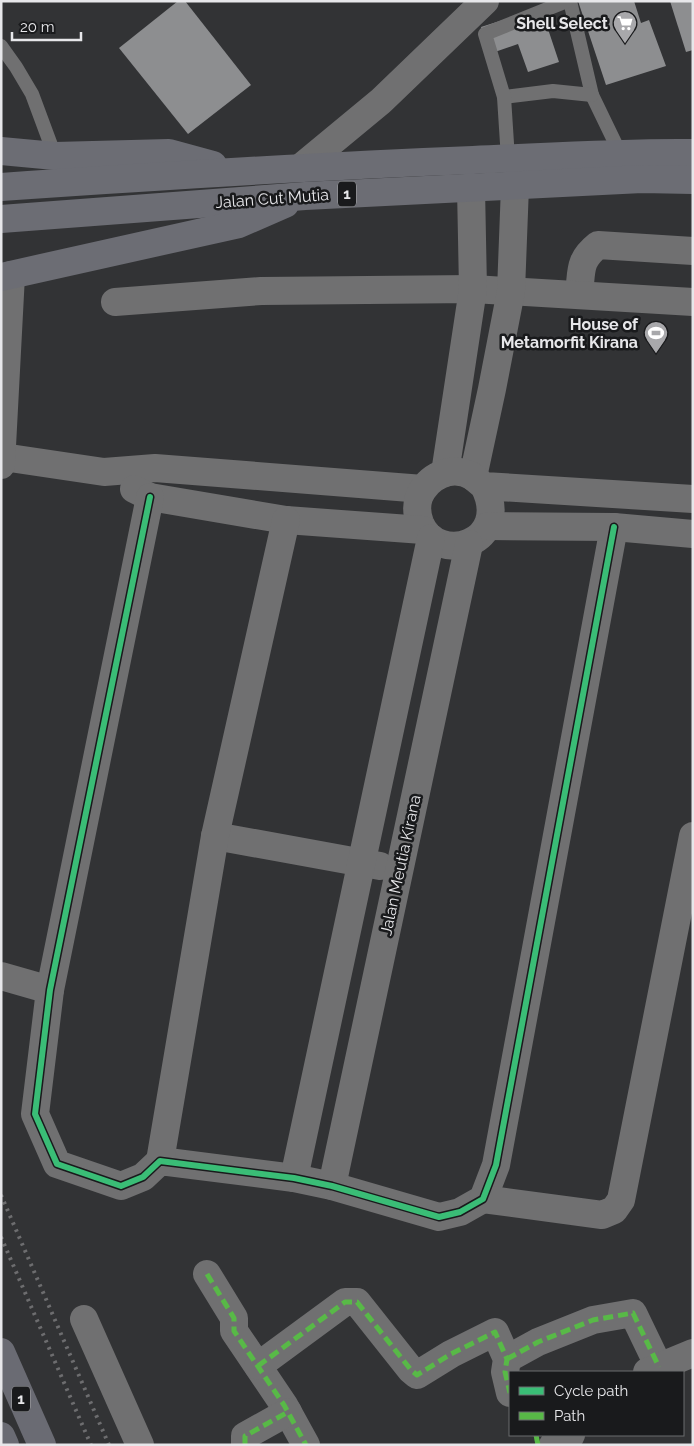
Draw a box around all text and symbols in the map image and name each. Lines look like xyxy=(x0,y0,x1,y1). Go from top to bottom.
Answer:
scale bar xyxy=(12,10,81,42)
supermarket icon: Shell Select xyxy=(612,10,638,44)
place label: Shell Select xyxy=(516,14,608,33)
text: 20 m xyxy=(20,18,55,36)
road number: 1 xyxy=(338,182,356,206)
street label: Jalan Cut Mutia xyxy=(215,185,329,212)
place label: House of Metamorfit Kirana xyxy=(501,315,639,352)
sports icon: House of Metamorfit Kirana xyxy=(643,320,669,354)
street label: Jalan Meutia Kirana xyxy=(376,793,425,937)
legend xyxy=(509,1371,684,1436)
text: Cycle path xyxy=(554,1382,628,1400)
road number: 1 xyxy=(12,1386,30,1412)
text: Path xyxy=(554,1407,585,1425)

